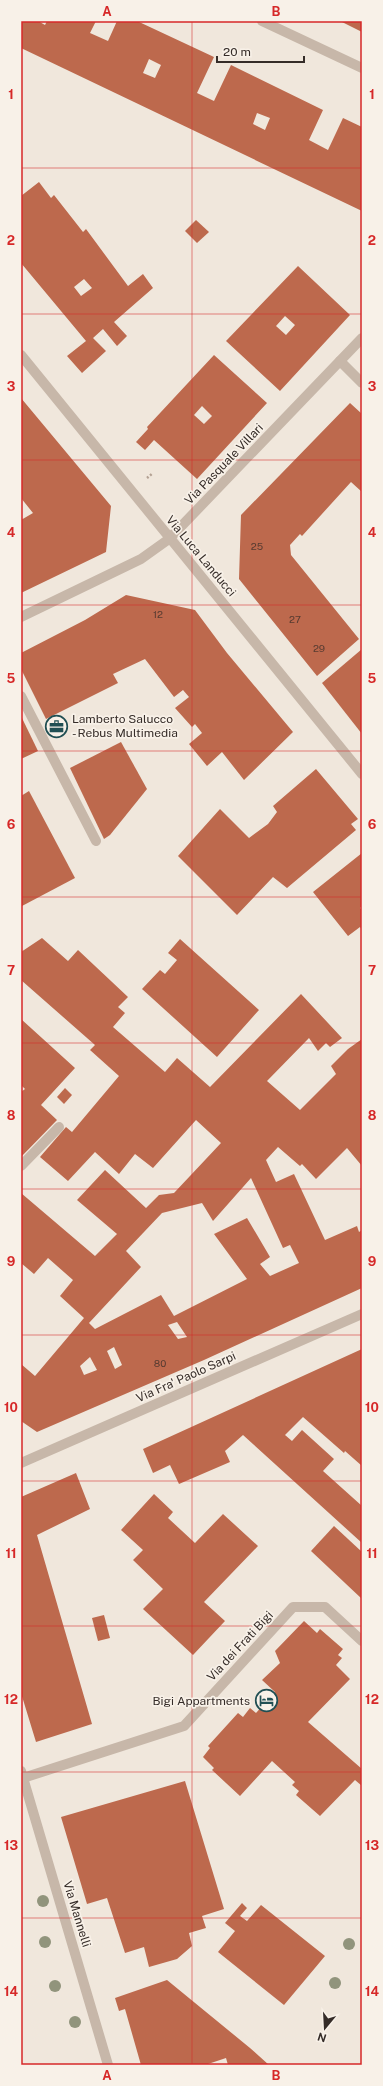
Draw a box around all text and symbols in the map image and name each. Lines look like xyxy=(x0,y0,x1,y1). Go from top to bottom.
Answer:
text: A xyxy=(102,4,112,19)
text: B xyxy=(272,4,281,19)
scale bar xyxy=(217,38,304,64)
text: 20 m xyxy=(223,45,251,59)
text: 1 xyxy=(8,87,14,102)
text: 1 xyxy=(369,87,375,102)
text: 2 xyxy=(7,233,15,248)
text: 2 xyxy=(368,233,376,248)
text: 3 xyxy=(7,379,16,394)
text: 3 xyxy=(368,379,377,394)
street label: Via Pasquale Villari xyxy=(182,421,266,507)
street label: Via Luca Landucci xyxy=(163,513,239,599)
text: 4 xyxy=(7,525,16,540)
text: 4 xyxy=(368,525,377,540)
house number: 25 xyxy=(251,540,263,552)
house number: 12 xyxy=(153,608,163,620)
house number: 27 xyxy=(289,613,301,625)
house number: 29 xyxy=(313,642,325,654)
text: 5 xyxy=(7,671,16,686)
text: 5 xyxy=(368,671,377,686)
place label: Lamberto Salucco - Rebus Multimedia xyxy=(72,712,178,740)
office icon: Lamberto Salucco - Rebus Multimedia xyxy=(43,713,69,739)
text: 6 xyxy=(7,817,16,832)
text: 6 xyxy=(368,817,377,832)
text: 7 xyxy=(7,963,15,978)
text: 7 xyxy=(368,963,376,978)
text: 8 xyxy=(7,1108,16,1123)
text: 8 xyxy=(368,1108,377,1123)
text: 9 xyxy=(7,1254,15,1269)
text: 9 xyxy=(368,1254,376,1269)
street label: Via Fra' Paolo Sarpi xyxy=(134,1349,238,1405)
house number: 80 xyxy=(154,1357,166,1369)
text: 10 xyxy=(4,1400,18,1415)
text: 10 xyxy=(365,1400,379,1415)
text: 11 xyxy=(5,1546,17,1561)
text: 11 xyxy=(366,1546,378,1561)
street label: Via dei Frati Bigi xyxy=(204,1608,276,1684)
hotel icon: Bigi Appartments xyxy=(253,1688,279,1714)
text: 12 xyxy=(4,1692,18,1707)
text: 12 xyxy=(365,1692,379,1707)
place label: Bigi Appartments xyxy=(153,1694,250,1708)
text: 13 xyxy=(4,1838,18,1853)
text: 13 xyxy=(365,1838,379,1853)
street label: Via Mannelli xyxy=(60,1879,94,1949)
text: 14 xyxy=(4,1984,19,1999)
text: 14 xyxy=(365,1984,380,1999)
north arrow xyxy=(305,2008,345,2048)
text: N xyxy=(316,2030,328,2045)
text: A xyxy=(102,2068,112,2083)
text: B xyxy=(272,2068,281,2083)

